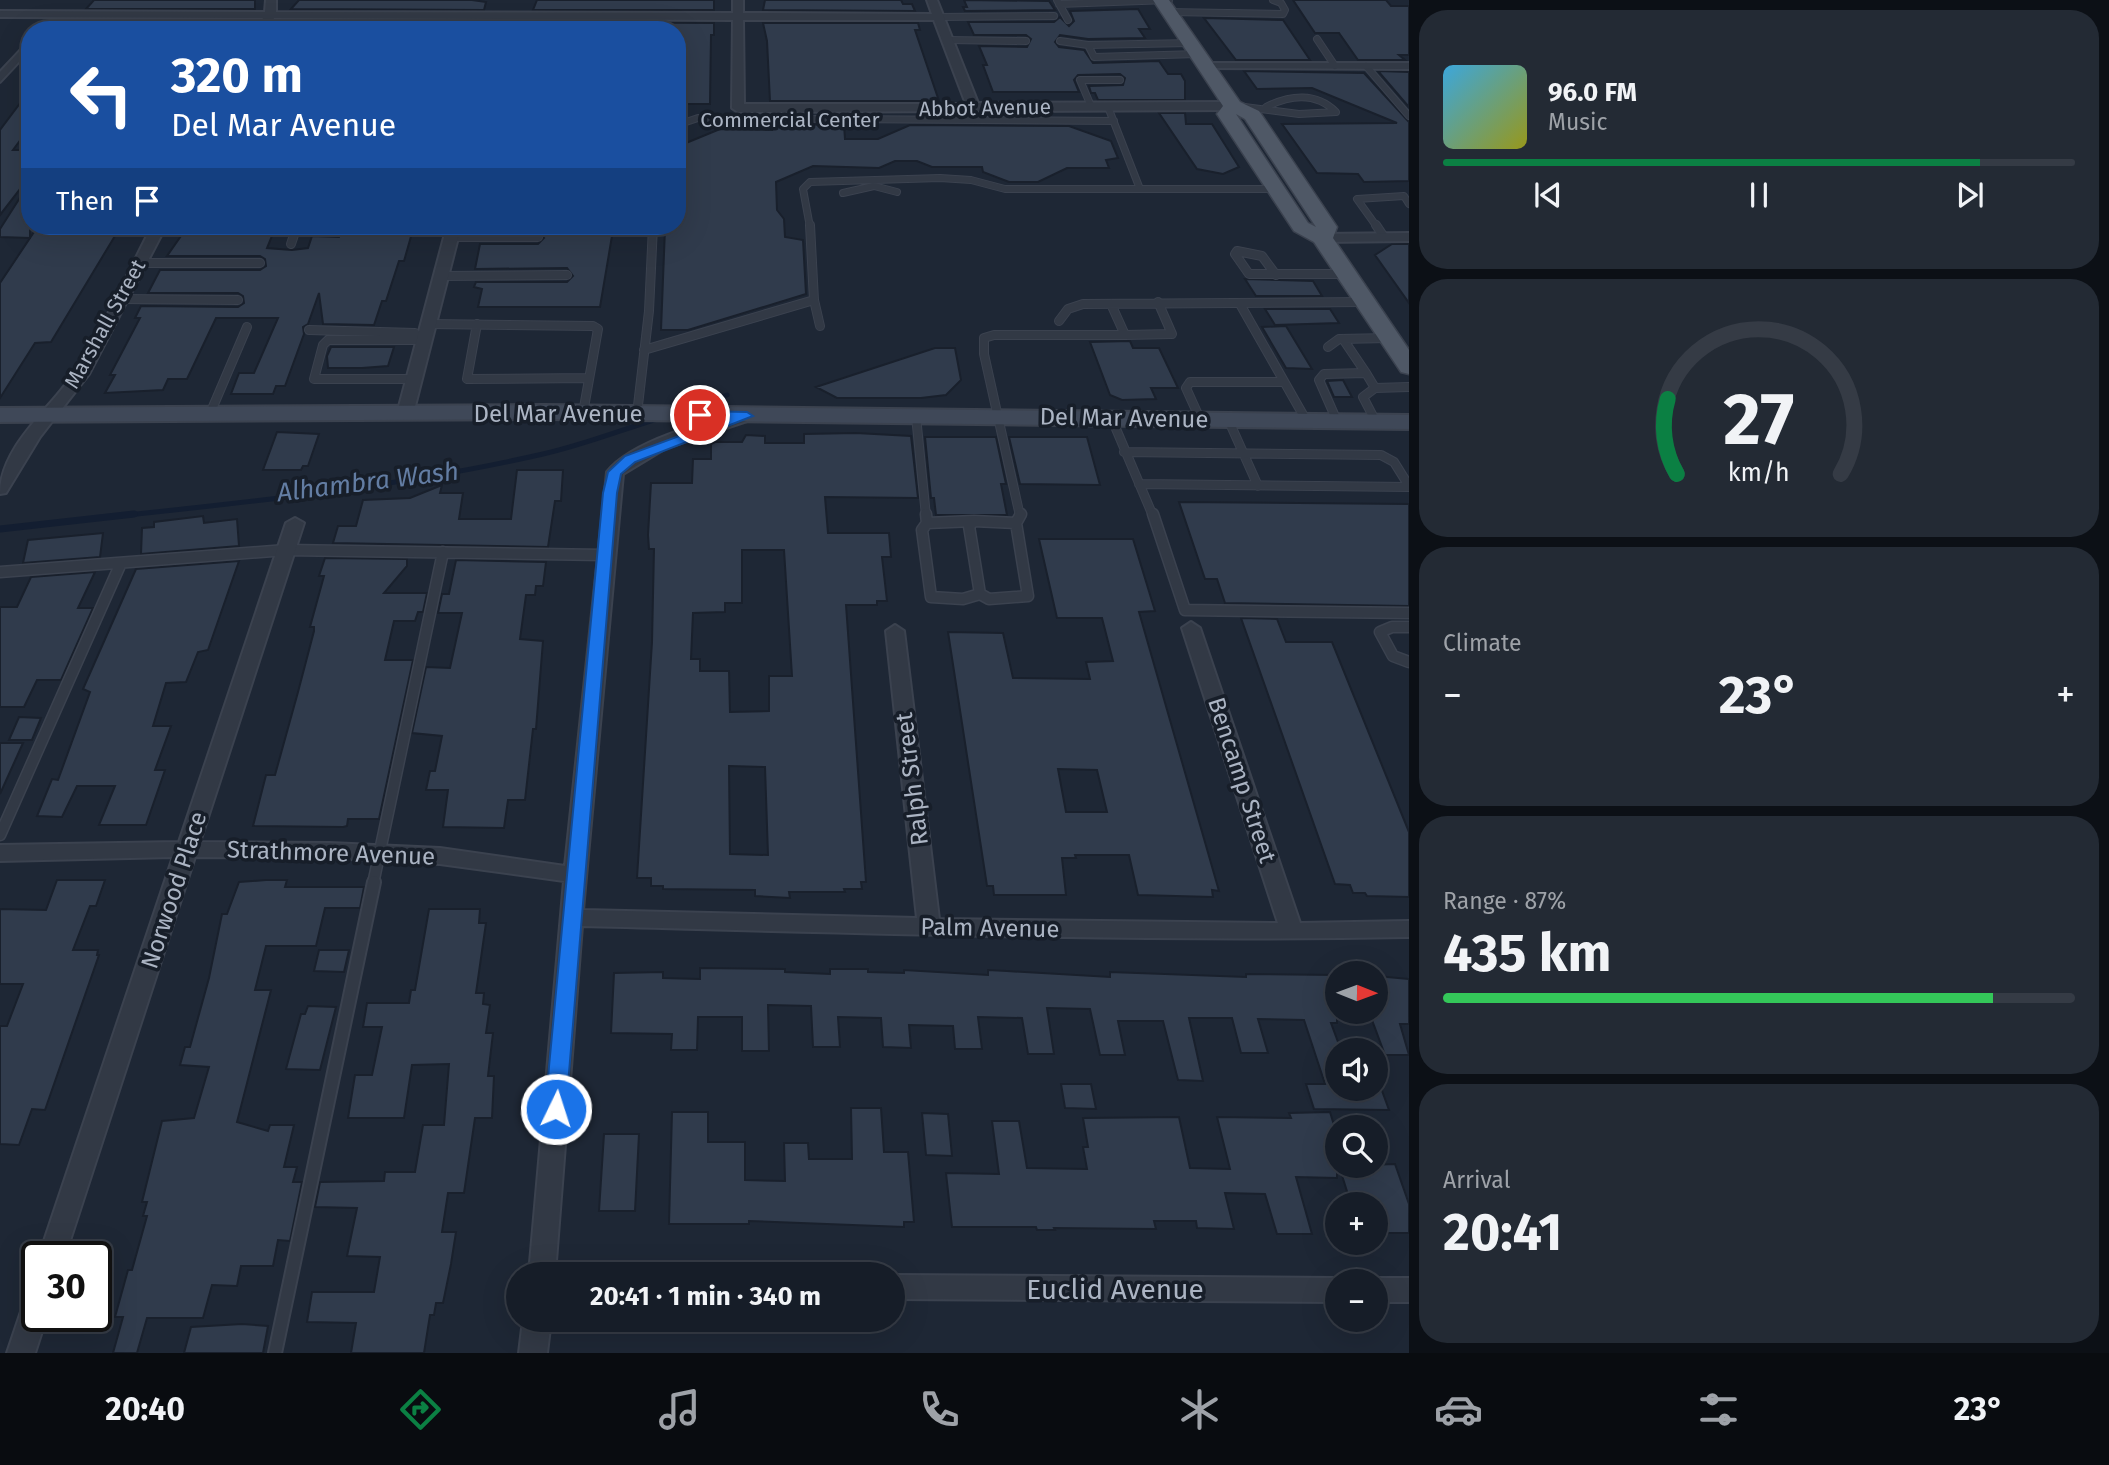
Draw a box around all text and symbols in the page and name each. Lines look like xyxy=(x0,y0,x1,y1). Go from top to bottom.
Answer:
text: 320 m xyxy=(171,46,303,105)
icon: left xyxy=(56,49,147,140)
text: 96.0 FM xyxy=(1548,77,1637,108)
street label: Abbot Avenue xyxy=(919,94,1051,122)
text: Del Mar Avenue xyxy=(171,106,396,144)
street label: Commercial Center xyxy=(700,107,880,133)
text: Music xyxy=(1548,108,1608,136)
icon: previous xyxy=(1529,176,1567,214)
icon: pause xyxy=(1740,176,1778,214)
icon: next xyxy=(1951,176,1989,214)
icon: arrive xyxy=(128,182,166,220)
text: Then xyxy=(56,186,114,217)
street label: Marshall Street xyxy=(59,254,151,393)
text: 27 xyxy=(1724,376,1794,463)
pin xyxy=(670,385,730,445)
icon: arrive xyxy=(681,396,719,434)
street label: Del Mar Avenue xyxy=(474,400,642,428)
street label: Del Mar Avenue xyxy=(1039,403,1209,433)
water label: Alhambra Wash xyxy=(274,455,461,509)
text: km/h xyxy=(1728,458,1790,488)
text: Climate xyxy=(1443,629,1522,657)
text: 23° xyxy=(1719,664,1799,727)
text: − xyxy=(1443,672,1462,718)
text: + xyxy=(2056,672,2075,718)
street label: Bencamp Street xyxy=(1202,694,1282,867)
street label: Ralph Street xyxy=(890,711,934,847)
street label: Norwood Place xyxy=(135,808,213,972)
street label: Strathmore Avenue xyxy=(226,835,436,871)
text: Range · 87% xyxy=(1443,887,1566,915)
street label: Palm Avenue xyxy=(920,913,1060,943)
text: 435 km xyxy=(1443,922,1611,985)
north arrow xyxy=(1325,961,1388,1024)
map controls xyxy=(1325,961,1388,1332)
button: sound xyxy=(1325,1038,1388,1101)
position arrow xyxy=(519,1072,593,1146)
button: search xyxy=(1325,1115,1388,1178)
text: Arrival xyxy=(1443,1166,1510,1194)
button: + xyxy=(1325,1192,1388,1255)
text: 20:41 xyxy=(1443,1201,1562,1264)
speed limit sign: 30 xyxy=(21,1241,112,1332)
button: − xyxy=(1325,1269,1388,1332)
street label: Euclid Avenue xyxy=(1026,1273,1204,1306)
text: 20:41 · 1 min · 340 m xyxy=(590,1281,821,1312)
icon: directions xyxy=(396,1385,445,1434)
icon: music xyxy=(655,1385,704,1434)
icon: phone xyxy=(915,1385,964,1434)
icon: climate xyxy=(1175,1385,1224,1434)
icon: car xyxy=(1434,1385,1483,1434)
icon: filters xyxy=(1694,1385,1743,1434)
text: 20:40 xyxy=(105,1390,185,1428)
text: 23° xyxy=(1954,1390,2004,1428)

